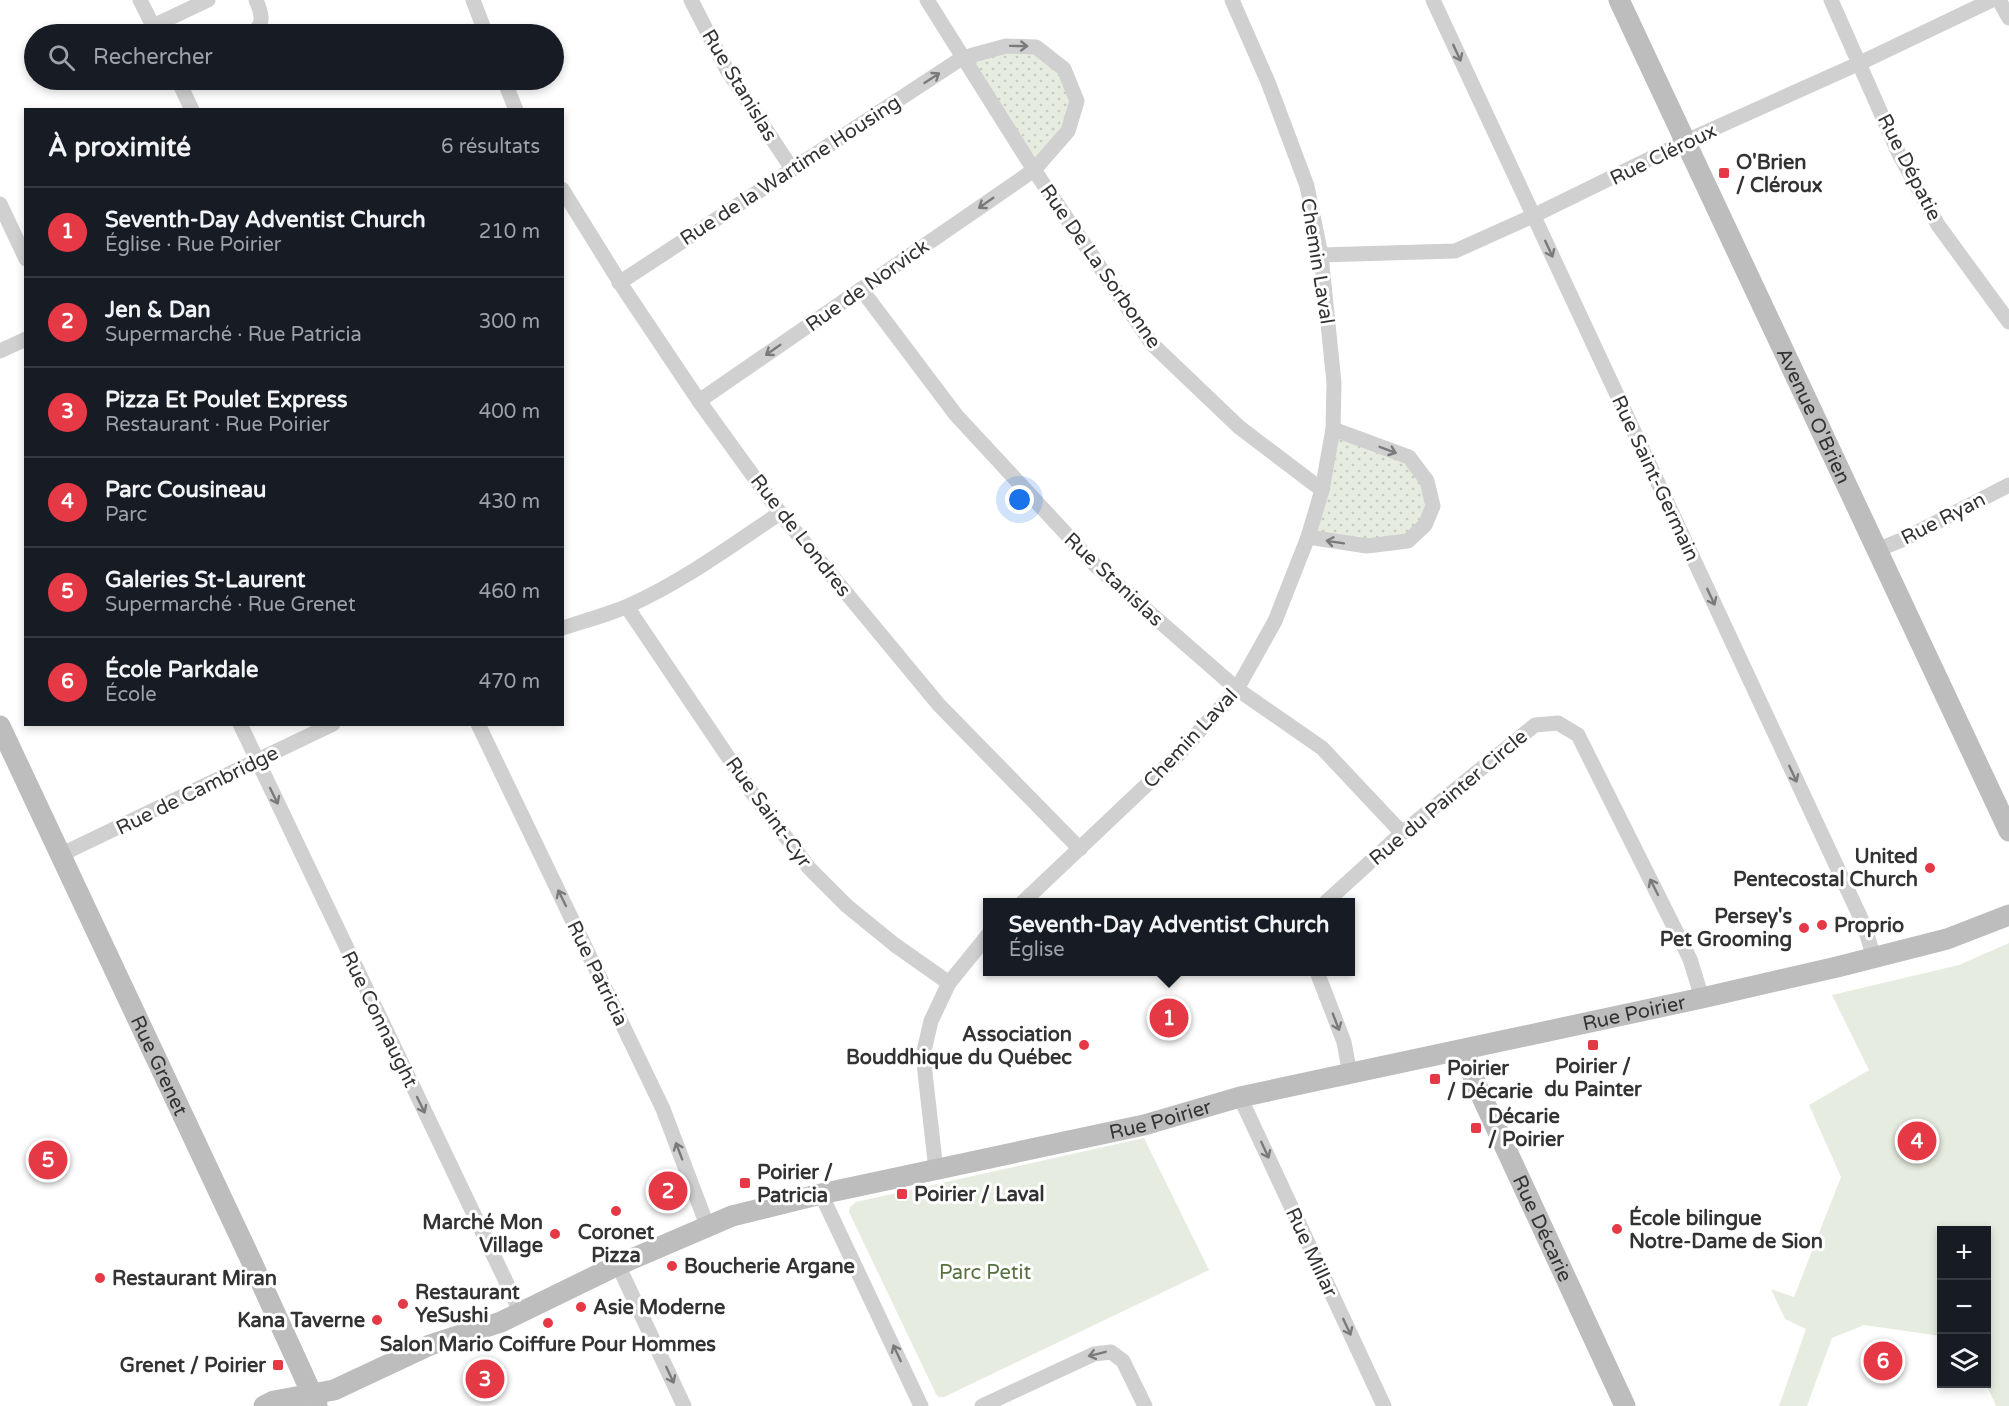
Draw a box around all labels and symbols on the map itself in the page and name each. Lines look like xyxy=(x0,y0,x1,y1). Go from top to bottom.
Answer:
street label: Rue Stanislas xyxy=(696,25,782,146)
one-way arrow xyxy=(1008,40,1028,52)
one-way arrow xyxy=(1452,44,1464,62)
one-way arrow xyxy=(923,71,940,84)
street label: Rue de la Wartime Housing xyxy=(676,91,905,251)
street label: Rue Dépatie xyxy=(1872,110,1946,225)
street label: Rue Cléroux xyxy=(1606,119,1721,191)
place label: O'Brien / Cléroux xyxy=(1736,151,1823,198)
marker: O'Brien / Cléroux xyxy=(1717,166,1731,180)
street label: Rue De La Sorbonne xyxy=(1035,180,1166,353)
street label: Chemin Laval xyxy=(1295,196,1339,326)
one-way arrow xyxy=(978,197,995,209)
street label: Rue de Norvick xyxy=(801,234,934,337)
one-way arrow xyxy=(1543,239,1555,257)
one-way arrow xyxy=(766,344,782,356)
street label: Avenue O'Brien xyxy=(1771,344,1855,488)
street label: Rue Saint-Germain xyxy=(1606,392,1704,565)
one-way arrow xyxy=(1378,445,1397,456)
street label: Rue de Londres xyxy=(745,470,855,602)
your location xyxy=(1005,485,1034,514)
street label: Rue Ryan xyxy=(1897,487,1990,550)
street label: Rue Stanislas xyxy=(1059,528,1168,632)
one-way arrow xyxy=(1326,536,1346,547)
one-way arrow xyxy=(1705,587,1717,605)
street label: Chemin Laval xyxy=(1139,684,1243,793)
street label: Rue du Painter Circle xyxy=(1365,725,1533,871)
street label: Rue de Cambridge xyxy=(112,741,282,841)
street label: Rue Saint-Cyr xyxy=(720,753,816,873)
one-way arrow xyxy=(1788,764,1800,782)
one-way arrow xyxy=(268,787,280,805)
place label: United Pentecostal Church xyxy=(1733,845,1918,892)
marker: United Pentecostal Church xyxy=(1923,861,1937,875)
one-way arrow xyxy=(1648,879,1660,896)
one-way arrow xyxy=(555,889,567,907)
place label: Persey's Pet Grooming xyxy=(1660,905,1792,952)
place label: Proprio xyxy=(1834,914,1904,938)
street label: Rue Patricia xyxy=(561,917,633,1030)
marker: Proprio xyxy=(1815,918,1829,932)
marker: Persey's Pet Grooming xyxy=(1797,921,1811,935)
street label: Rue Connaught xyxy=(336,947,423,1092)
street label: Rue Poirier xyxy=(1580,991,1688,1036)
pin: 1 xyxy=(1150,996,1188,1040)
street label: Rue Grenet xyxy=(125,1012,193,1120)
one-way arrow xyxy=(1332,1012,1343,1031)
place label: Association Bouddhique du Québec xyxy=(846,1023,1072,1070)
marker: Association Bouddhique du Québec xyxy=(1077,1038,1091,1052)
marker: Poirier / du Painter xyxy=(1586,1038,1600,1052)
place label: Poirier / du Painter xyxy=(1544,1055,1642,1102)
place label: Poirier / Décarie xyxy=(1447,1057,1533,1104)
marker: Poirier / Décarie xyxy=(1428,1072,1442,1086)
street label: Rue Poirier xyxy=(1107,1095,1215,1145)
one-way arrow xyxy=(416,1096,428,1114)
place label: Décarie / Poirier xyxy=(1488,1105,1564,1152)
pin: 4 xyxy=(1898,1118,1936,1164)
marker: Décarie / Poirier xyxy=(1469,1121,1483,1135)
pin: 5 xyxy=(28,1138,68,1182)
one-way arrow xyxy=(1259,1141,1271,1159)
one-way arrow xyxy=(673,1142,684,1161)
place label: Poirier / Patricia xyxy=(757,1161,833,1208)
pin: 2 xyxy=(648,1168,688,1214)
street label: Rue Décarie xyxy=(1507,1172,1577,1286)
marker: Poirier / Patricia xyxy=(738,1176,752,1190)
place label: Poirier / Laval xyxy=(914,1183,1044,1207)
marker: Poirier / Laval xyxy=(895,1187,909,1201)
marker: Coronet Pizza xyxy=(609,1204,623,1218)
street label: Rue Millar xyxy=(1280,1204,1342,1301)
place label: École bilingue Notre-Dame de Sion xyxy=(1629,1205,1823,1254)
place label: Marché Mon Village xyxy=(422,1211,543,1258)
place label: Coronet Pizza xyxy=(578,1221,655,1268)
marker: École bilingue Notre-Dame de Sion xyxy=(1610,1222,1624,1236)
marker: Marché Mon Village xyxy=(548,1227,562,1241)
place label: Boucherie Argane xyxy=(684,1255,855,1279)
marker: Boucherie Argane xyxy=(665,1259,679,1273)
park label: Parc Petit xyxy=(939,1261,1031,1285)
place label: Restaurant Miran xyxy=(112,1267,277,1291)
marker: Restaurant Miran xyxy=(93,1271,107,1285)
place label: Restaurant YeSushi xyxy=(415,1281,520,1328)
place label: Asie Moderne xyxy=(593,1296,725,1320)
marker: Restaurant YeSushi xyxy=(396,1297,410,1311)
marker: Asie Moderne xyxy=(574,1300,588,1314)
place label: Kana Taverne xyxy=(237,1309,365,1333)
marker: Kana Taverne xyxy=(370,1313,384,1327)
marker: Salon Mario Coiffure Pour Hommes xyxy=(541,1316,555,1330)
one-way arrow xyxy=(1341,1317,1353,1335)
place label: Salon Mario Coiffure Pour Hommes xyxy=(380,1333,716,1357)
pin: 6 xyxy=(1864,1338,1902,1384)
one-way arrow xyxy=(890,1344,902,1362)
one-way arrow xyxy=(1088,1349,1107,1361)
place label: Grenet / Poirier xyxy=(120,1354,266,1378)
pin: 3 xyxy=(466,1356,504,1402)
marker: Grenet / Poirier xyxy=(271,1358,285,1372)
one-way arrow xyxy=(665,1366,676,1384)

